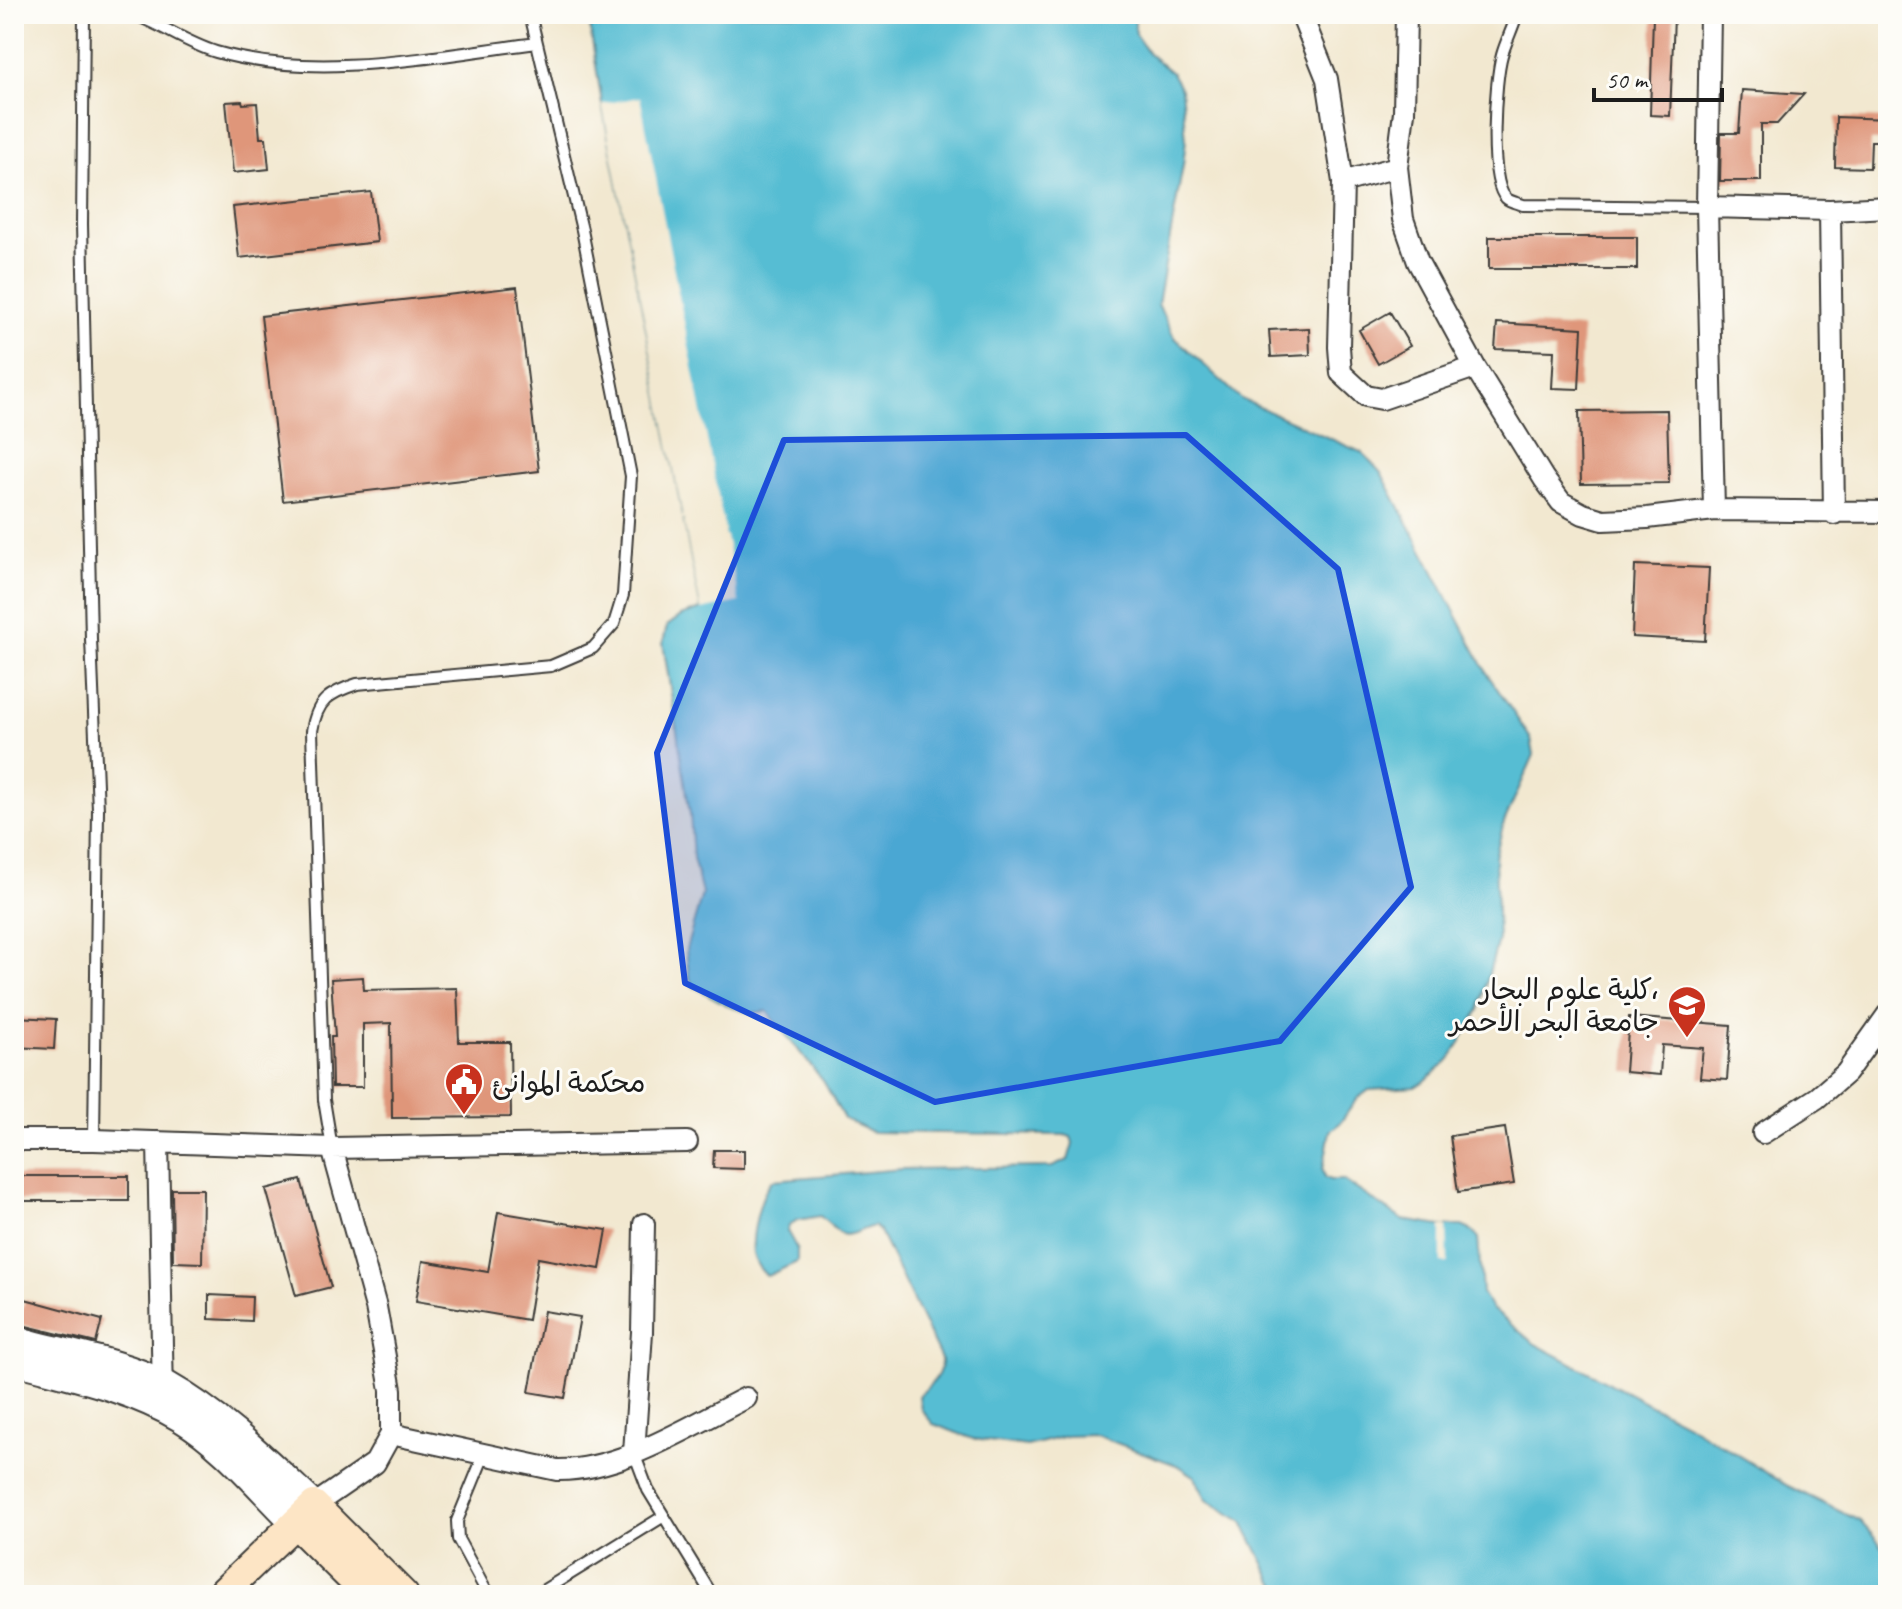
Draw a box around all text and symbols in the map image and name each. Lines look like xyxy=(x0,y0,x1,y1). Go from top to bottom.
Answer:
scale bar xyxy=(1594,52,1722,102)
text: 50 m xyxy=(1606,65,1649,95)
place label: كلية علوم البحار، جامعة البحر الأحمر xyxy=(1447,972,1659,1039)
school or university icon: كلية علوم البحار، جامعة البحر الأحمر xyxy=(1666,984,1708,1039)
public building icon: محكمة الموانئ xyxy=(443,1061,485,1116)
place label: محكمة الموانئ xyxy=(492,1065,645,1100)

